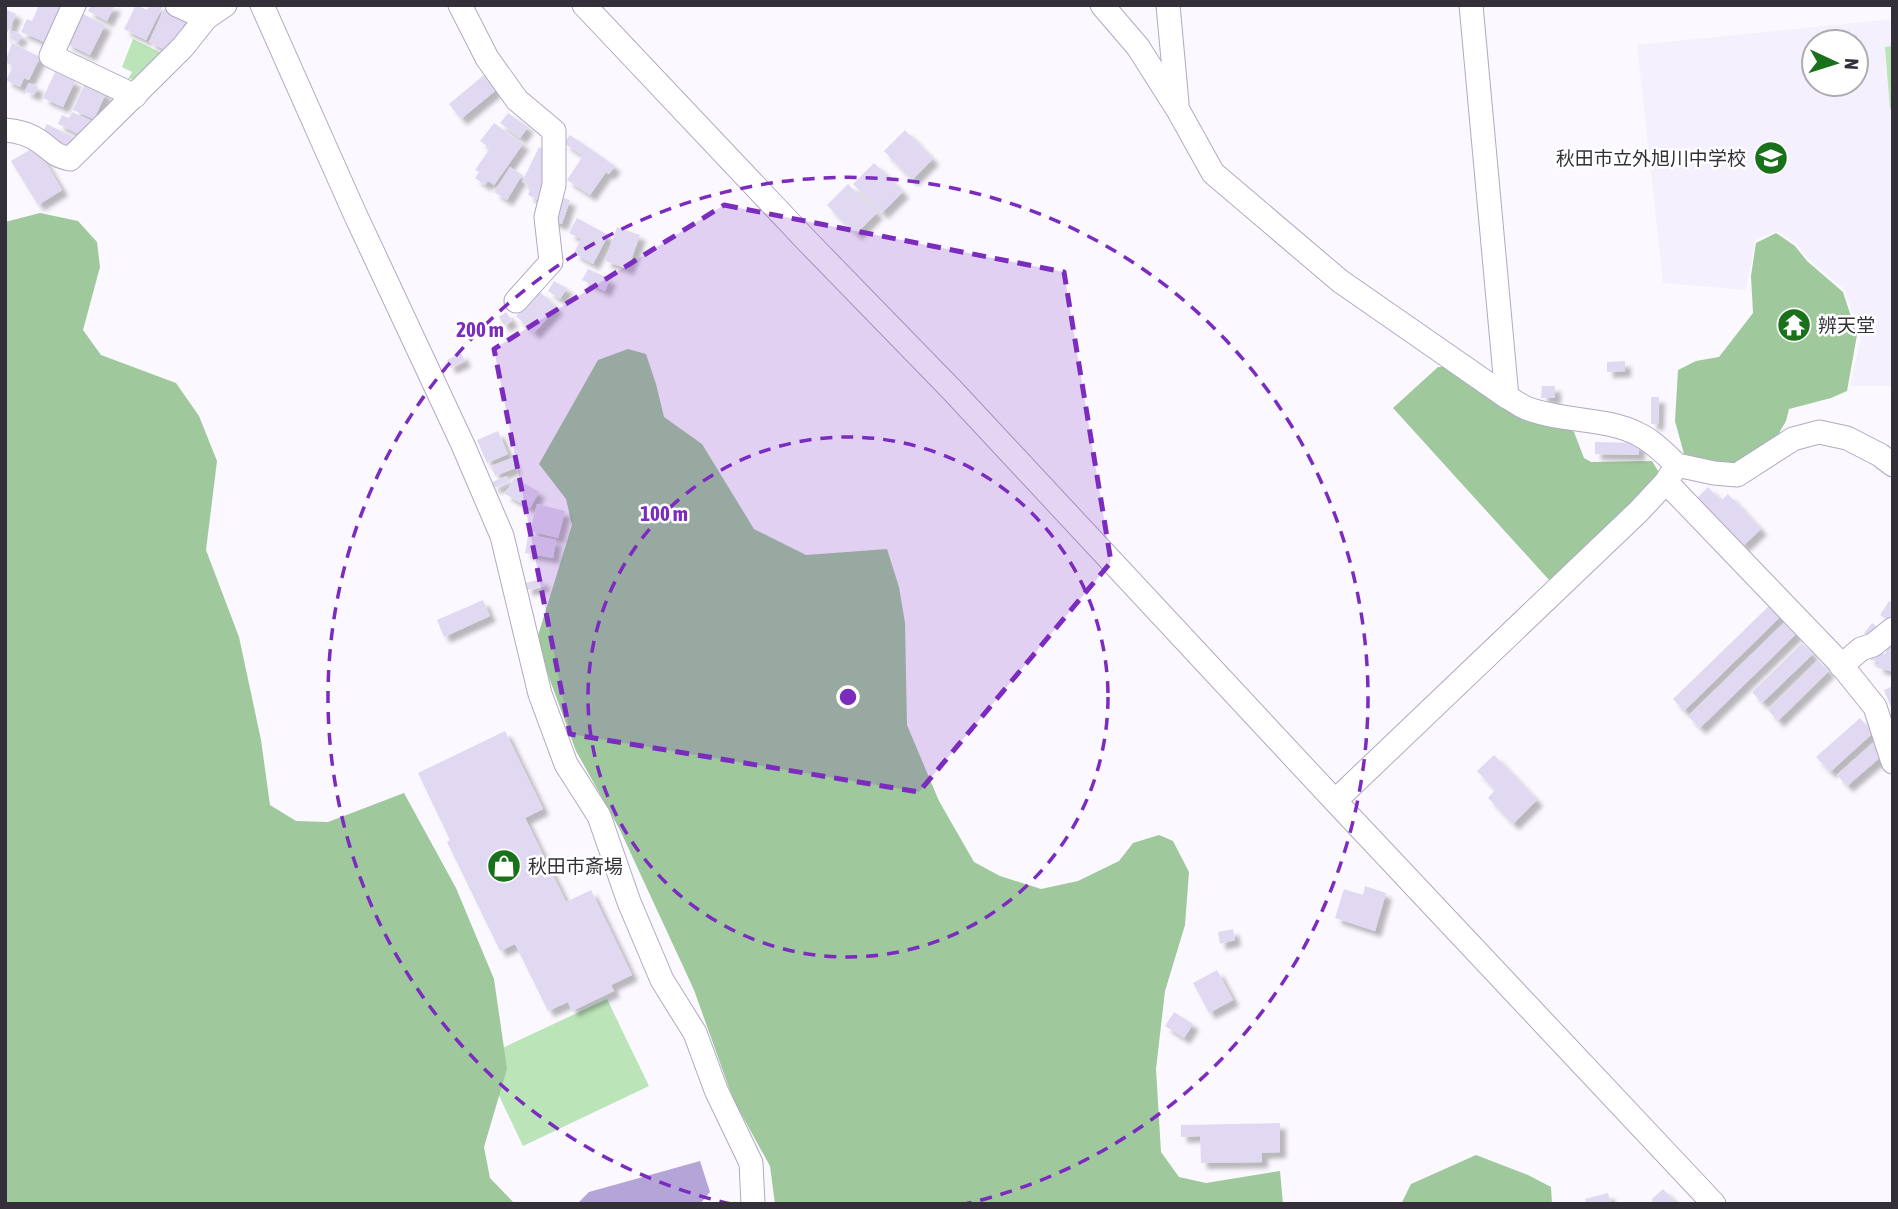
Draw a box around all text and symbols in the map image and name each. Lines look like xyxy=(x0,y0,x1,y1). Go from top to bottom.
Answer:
north arrow xyxy=(1800,28,1870,98)
text: N xyxy=(1841,58,1863,71)
school or university icon: 秋田市立外旭川中学校 xyxy=(1752,139,1790,177)
place label: 秋田市立外旭川中学校 xyxy=(1556,147,1746,169)
temple icon: 辨天堂 xyxy=(1775,306,1813,344)
place label: 辨天堂 xyxy=(1818,314,1875,336)
text: 200 m xyxy=(456,317,504,341)
text: 100 m xyxy=(640,501,688,525)
centre of rings xyxy=(836,685,860,709)
shop icon: 秋田市斎場 xyxy=(485,847,523,885)
place label: 秋田市斎場 xyxy=(528,855,623,877)

